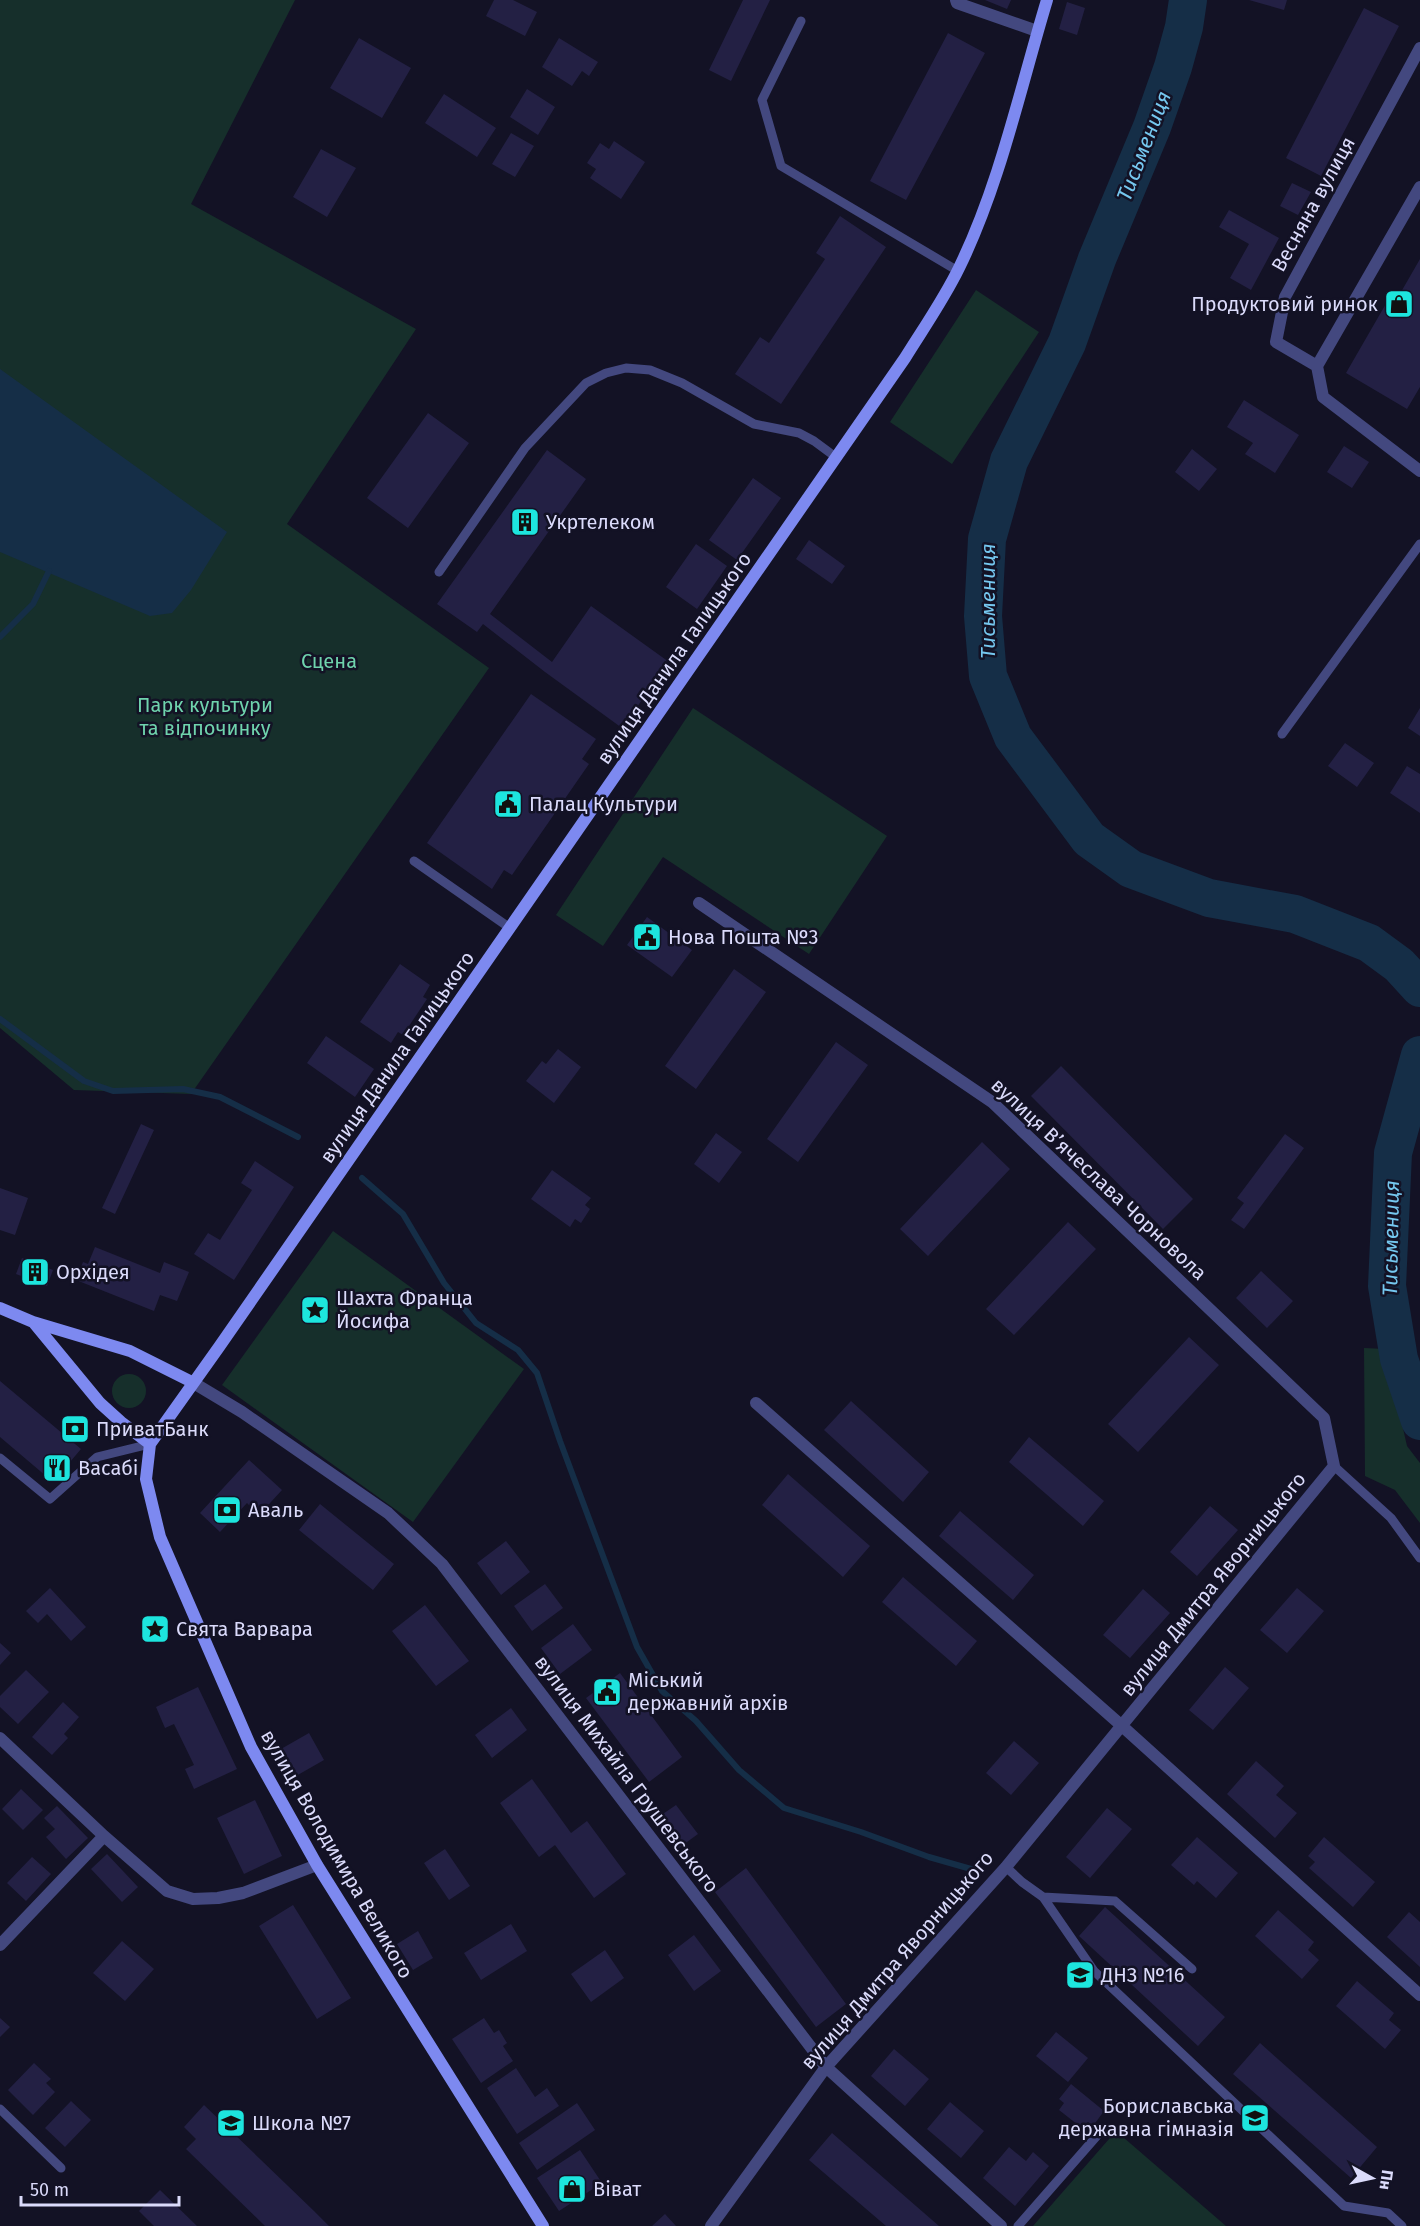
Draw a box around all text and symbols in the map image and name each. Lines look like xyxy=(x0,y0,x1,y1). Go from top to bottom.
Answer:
water label: Тисьмениця xyxy=(1111,87,1177,205)
street label: Весняна вулиця xyxy=(1266,132,1360,276)
shop icon: Продуктовий ринок xyxy=(1383,288,1415,320)
place label: Продуктовий ринок xyxy=(1191,292,1379,316)
building icon: Укртелеком xyxy=(509,506,541,538)
place label: Укртелеком xyxy=(546,510,655,534)
water label: Тисьмениця xyxy=(975,543,1001,659)
street label: вулиця Данила Галицького xyxy=(592,547,756,769)
park label: Сцена xyxy=(301,649,357,673)
park label: Парк культури та відпочинку xyxy=(137,693,273,740)
public building icon: Палац Культури xyxy=(492,788,524,820)
place label: Палац Культури xyxy=(529,792,678,816)
public building icon: Нова Пошта №3 xyxy=(631,921,663,953)
place label: Нова Пошта №3 xyxy=(668,925,818,949)
street label: вулиця Данила Галицького xyxy=(315,946,479,1168)
street label: вулиця Вʼячеслава Чорновола xyxy=(986,1073,1212,1285)
water label: Тисьмениця xyxy=(1377,1180,1405,1296)
building icon: Орхідея xyxy=(19,1256,51,1288)
place label: Орхідея xyxy=(56,1260,130,1284)
place label: Шахта Франца Йосифа xyxy=(336,1286,473,1333)
place icon: Шахта Франца Йосифа xyxy=(299,1294,331,1326)
bank icon: ПриватБанк xyxy=(59,1413,91,1445)
place label: ПриватБанк xyxy=(96,1417,209,1441)
restaurant icon: Васабі xyxy=(41,1452,73,1484)
place label: Васабі xyxy=(78,1456,139,1480)
street label: вулиця Дмитра Яворницького xyxy=(1115,1467,1311,1701)
bank icon: Аваль xyxy=(211,1494,243,1526)
place label: Аваль xyxy=(248,1498,303,1522)
place icon: Свята Варвара xyxy=(139,1613,171,1645)
place label: Свята Варвара xyxy=(176,1617,313,1641)
street label: вулиця Михайла Грушевського xyxy=(530,1651,724,1897)
place label: Міський державний архів xyxy=(628,1668,788,1715)
public building icon: Міський державний архів xyxy=(591,1676,623,1708)
street label: вулиця Володимира Великого xyxy=(256,1725,418,1983)
street label: вулиця Дмитра Яворницького xyxy=(796,1846,998,2074)
school or university icon: ДНЗ №16 xyxy=(1064,1959,1096,1991)
place label: ДНЗ №16 xyxy=(1100,1963,1184,1987)
place label: Бориславська державна гімназія xyxy=(1059,2094,1234,2141)
school or university icon: Бориславська державна гімназія xyxy=(1239,2102,1271,2134)
school or university icon: Школа №7 xyxy=(215,2107,247,2139)
place label: Школа №7 xyxy=(252,2111,351,2135)
north arrow xyxy=(1342,2148,1402,2208)
scale bar xyxy=(21,2169,178,2207)
text: Пн xyxy=(1376,2169,1397,2191)
shop icon: Віват xyxy=(556,2173,588,2205)
place label: Віват xyxy=(593,2177,642,2201)
text: 50 m xyxy=(30,2179,69,2201)

